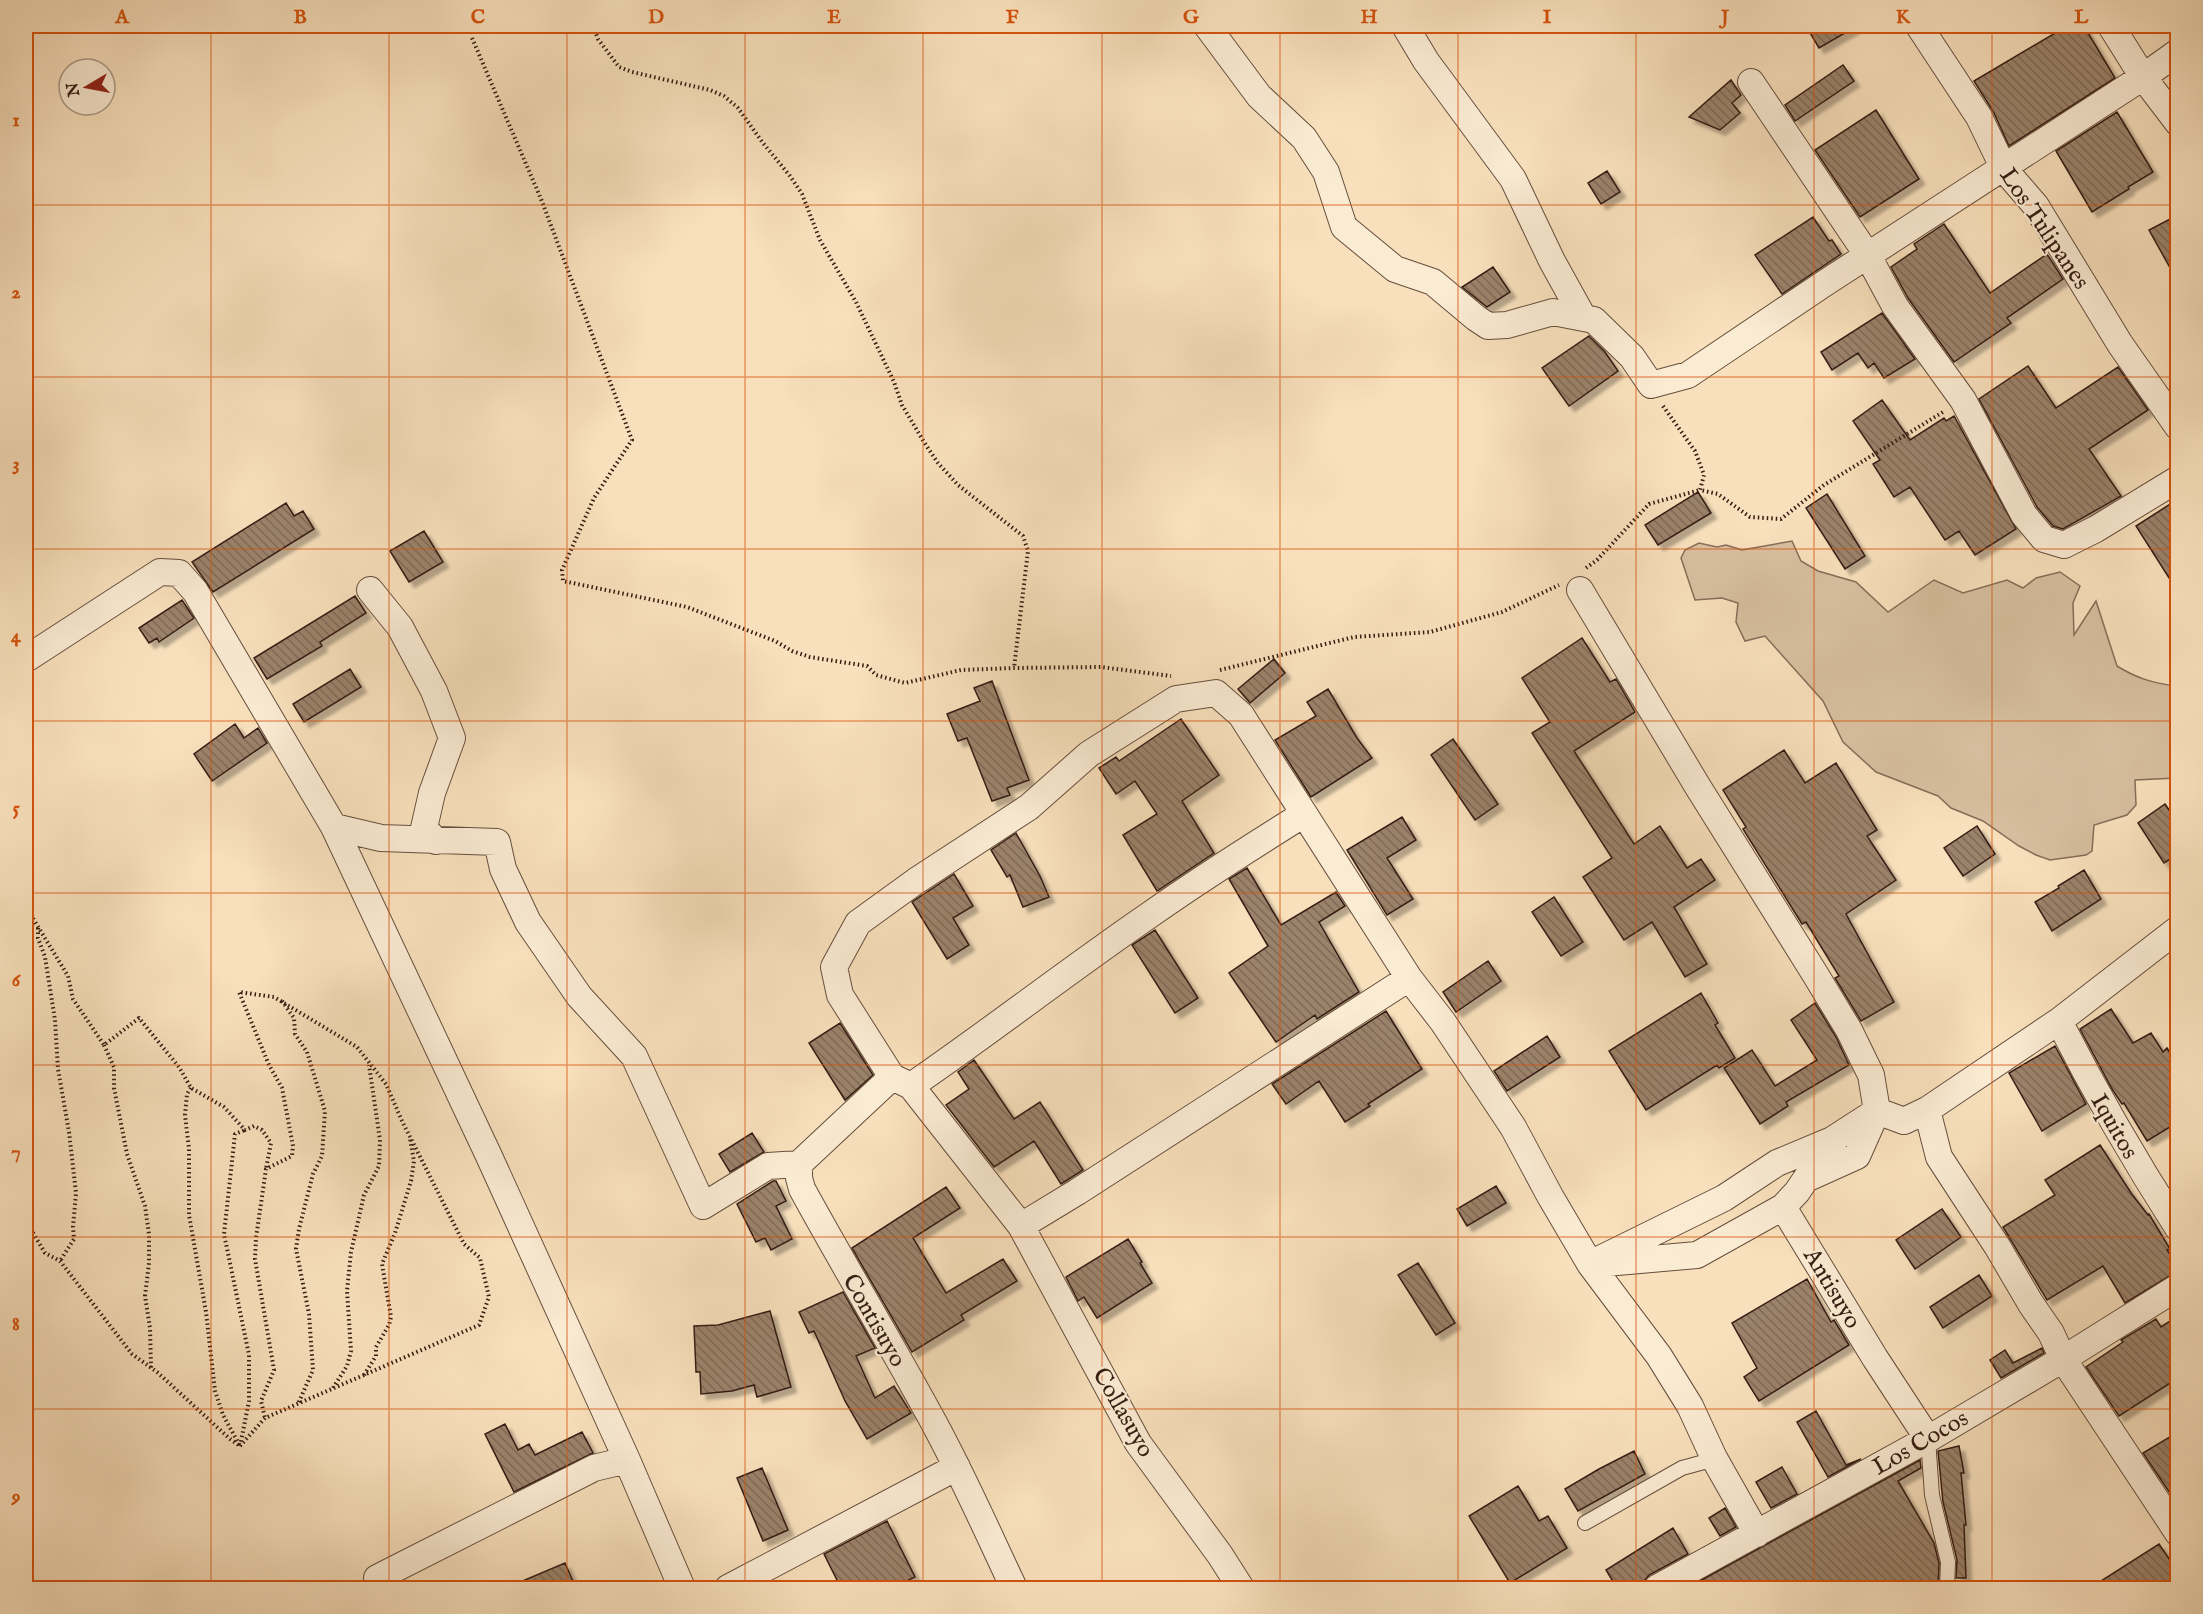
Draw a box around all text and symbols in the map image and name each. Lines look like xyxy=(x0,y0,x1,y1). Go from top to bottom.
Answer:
text: A xyxy=(114,5,130,30)
text: B xyxy=(293,5,307,30)
text: C xyxy=(471,5,485,30)
text: D xyxy=(648,5,664,30)
text: E xyxy=(827,5,841,30)
text: F xyxy=(1006,5,1019,30)
text: G xyxy=(1183,5,1200,30)
text: H xyxy=(1360,5,1378,30)
text: I xyxy=(1543,5,1552,30)
text: J xyxy=(1718,5,1730,30)
text: K xyxy=(1896,5,1912,30)
text: L xyxy=(2074,5,2089,30)
north arrow xyxy=(57,57,117,117)
text: N xyxy=(63,81,85,99)
text: 1 xyxy=(12,108,20,133)
street label: Los Tulipanes xyxy=(1992,162,2096,296)
text: 2 xyxy=(11,280,21,305)
text: 3 xyxy=(12,452,20,477)
text: 4 xyxy=(11,624,22,649)
text: 5 xyxy=(12,796,20,821)
text: 6 xyxy=(12,968,22,993)
street label: Iquitos xyxy=(2083,1089,2145,1165)
text: 7 xyxy=(11,1140,21,1165)
street label: Antisuyo xyxy=(1795,1242,1868,1335)
street label: Contisuyo xyxy=(835,1269,913,1373)
text: 8 xyxy=(12,1312,20,1337)
street label: Collasuyo xyxy=(1085,1362,1161,1463)
street label: Los Cocos xyxy=(1867,1403,1974,1483)
text: 9 xyxy=(11,1484,21,1509)

